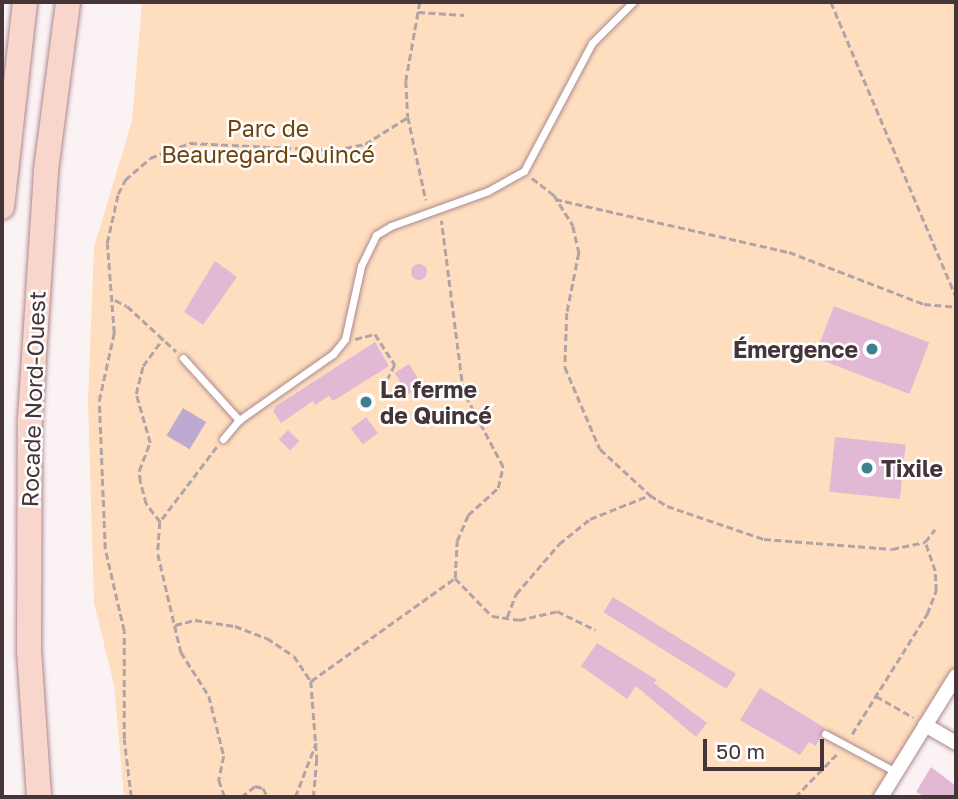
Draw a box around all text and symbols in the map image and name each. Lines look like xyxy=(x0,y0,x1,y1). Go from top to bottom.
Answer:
park label: Parc de Beauregard-Quincé xyxy=(161,114,375,168)
street label: Rocade Nord-Ouest xyxy=(15,290,51,508)
place label: Émergence xyxy=(733,335,858,363)
marker: Émergence xyxy=(864,341,880,357)
place label: La ferme de Quincé xyxy=(380,375,492,429)
marker: La ferme de Quincé xyxy=(358,394,374,410)
place label: Tixile xyxy=(881,454,943,482)
marker: Tixile xyxy=(859,460,875,476)
scale bar xyxy=(706,726,827,770)
text: 50 m xyxy=(716,738,765,764)

